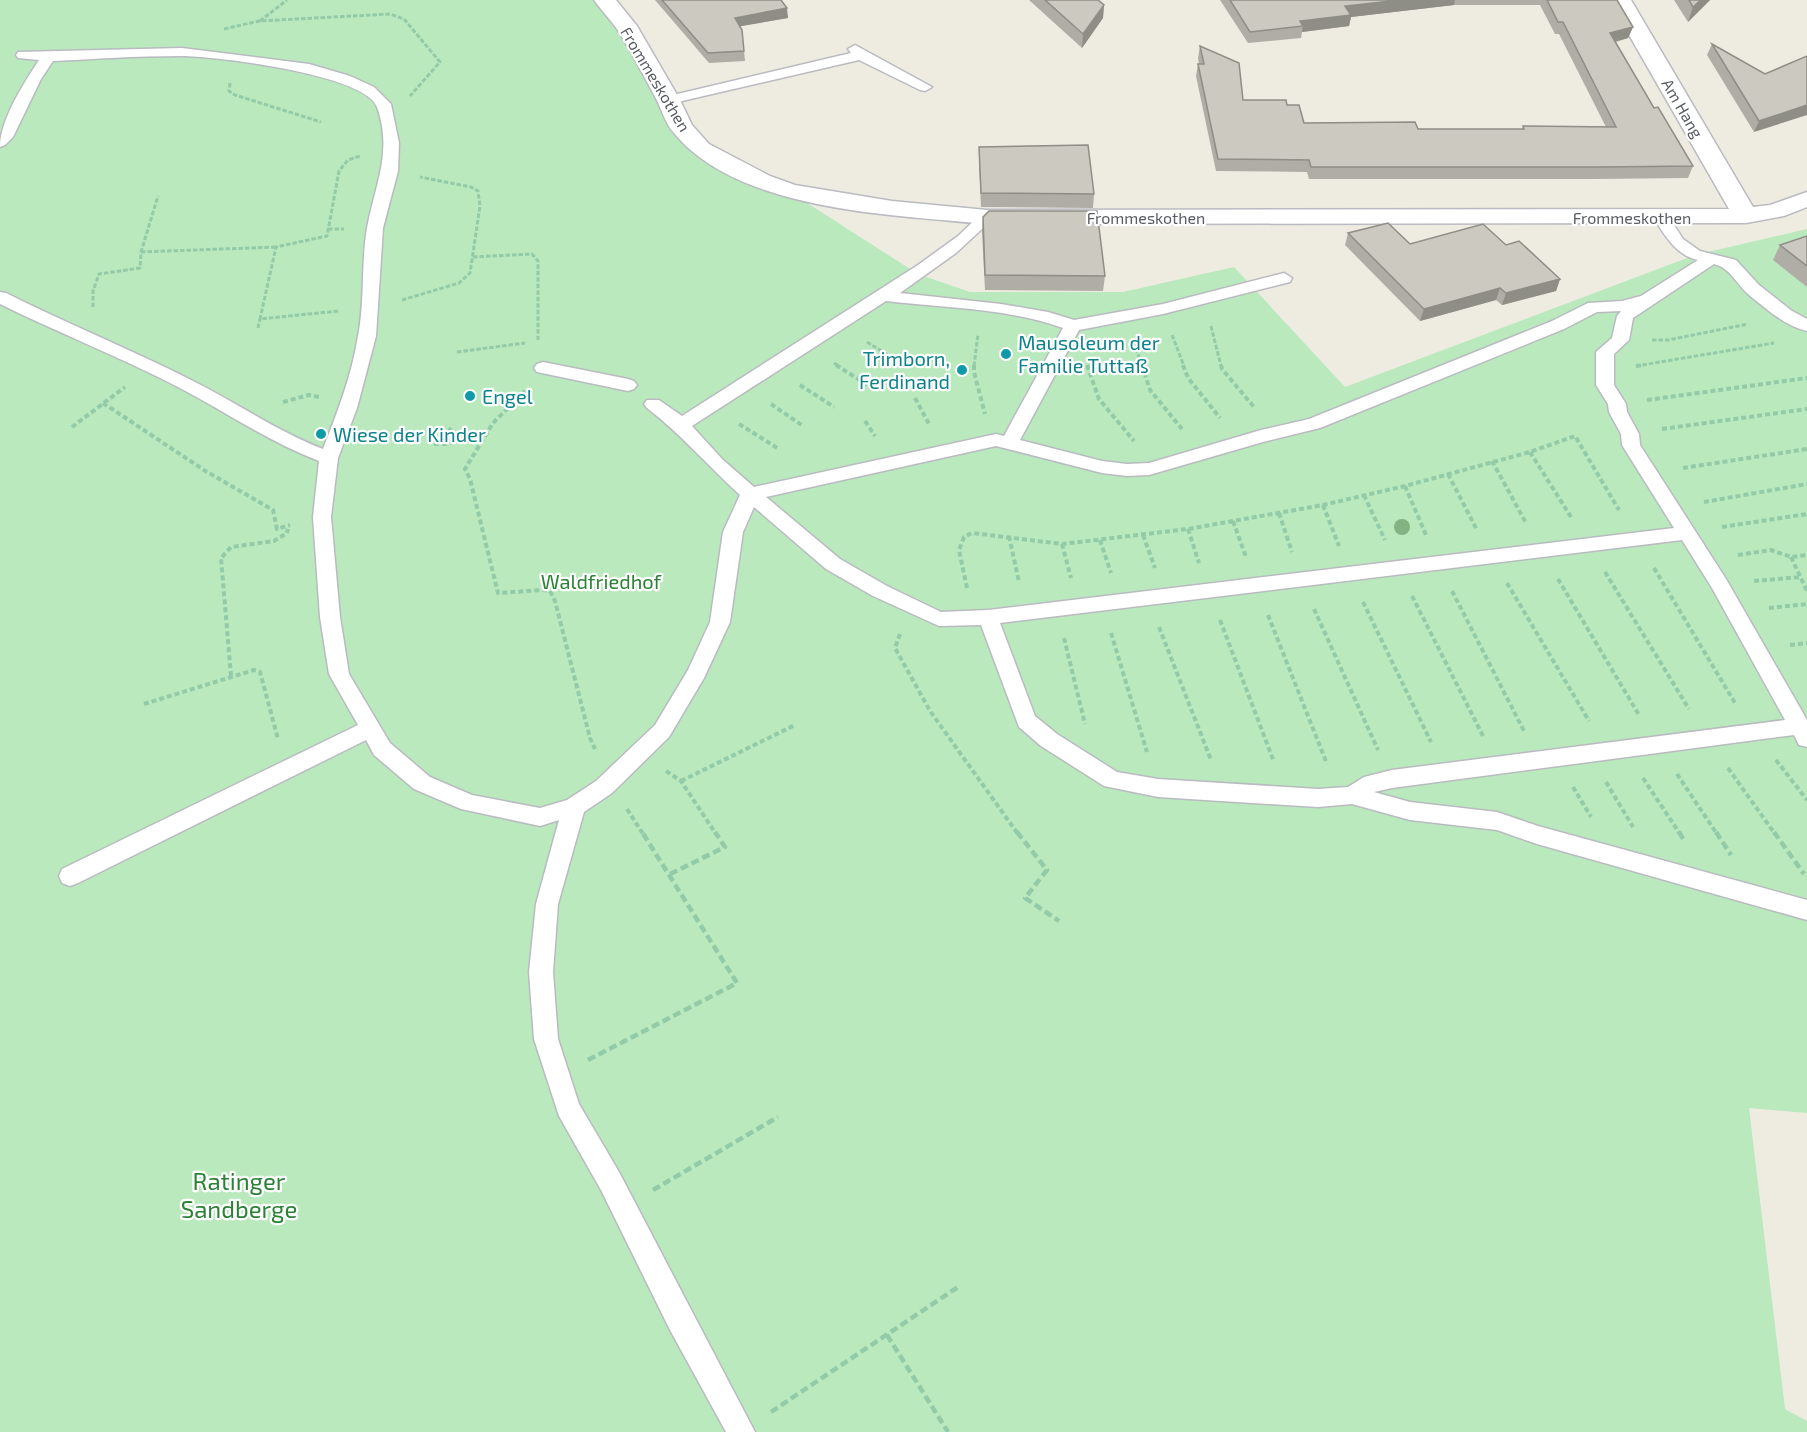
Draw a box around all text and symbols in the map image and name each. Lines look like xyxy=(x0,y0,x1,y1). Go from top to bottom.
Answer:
street label: Frommeskothen xyxy=(617,23,695,135)
street label: Am Hang xyxy=(1658,75,1708,141)
street label: Frommeskothen xyxy=(1087,208,1205,227)
street label: Frommeskothen xyxy=(1573,208,1691,227)
place label: Mausoleum der Familie Tuttaß xyxy=(1018,330,1160,377)
place label: Trimborn, Ferdinand xyxy=(859,346,950,393)
marker: Mausoleum der Familie Tuttaß xyxy=(999,347,1013,361)
marker: Trimborn, Ferdinand xyxy=(955,363,969,377)
place label: Engel xyxy=(482,384,533,408)
marker: Engel xyxy=(463,389,477,403)
place label: Wiese der Kinder xyxy=(333,422,486,446)
marker: Wiese der Kinder xyxy=(314,427,328,441)
park label: Waldfriedhof xyxy=(541,569,662,593)
park label: Ratinger Sandberge xyxy=(181,1166,297,1223)

